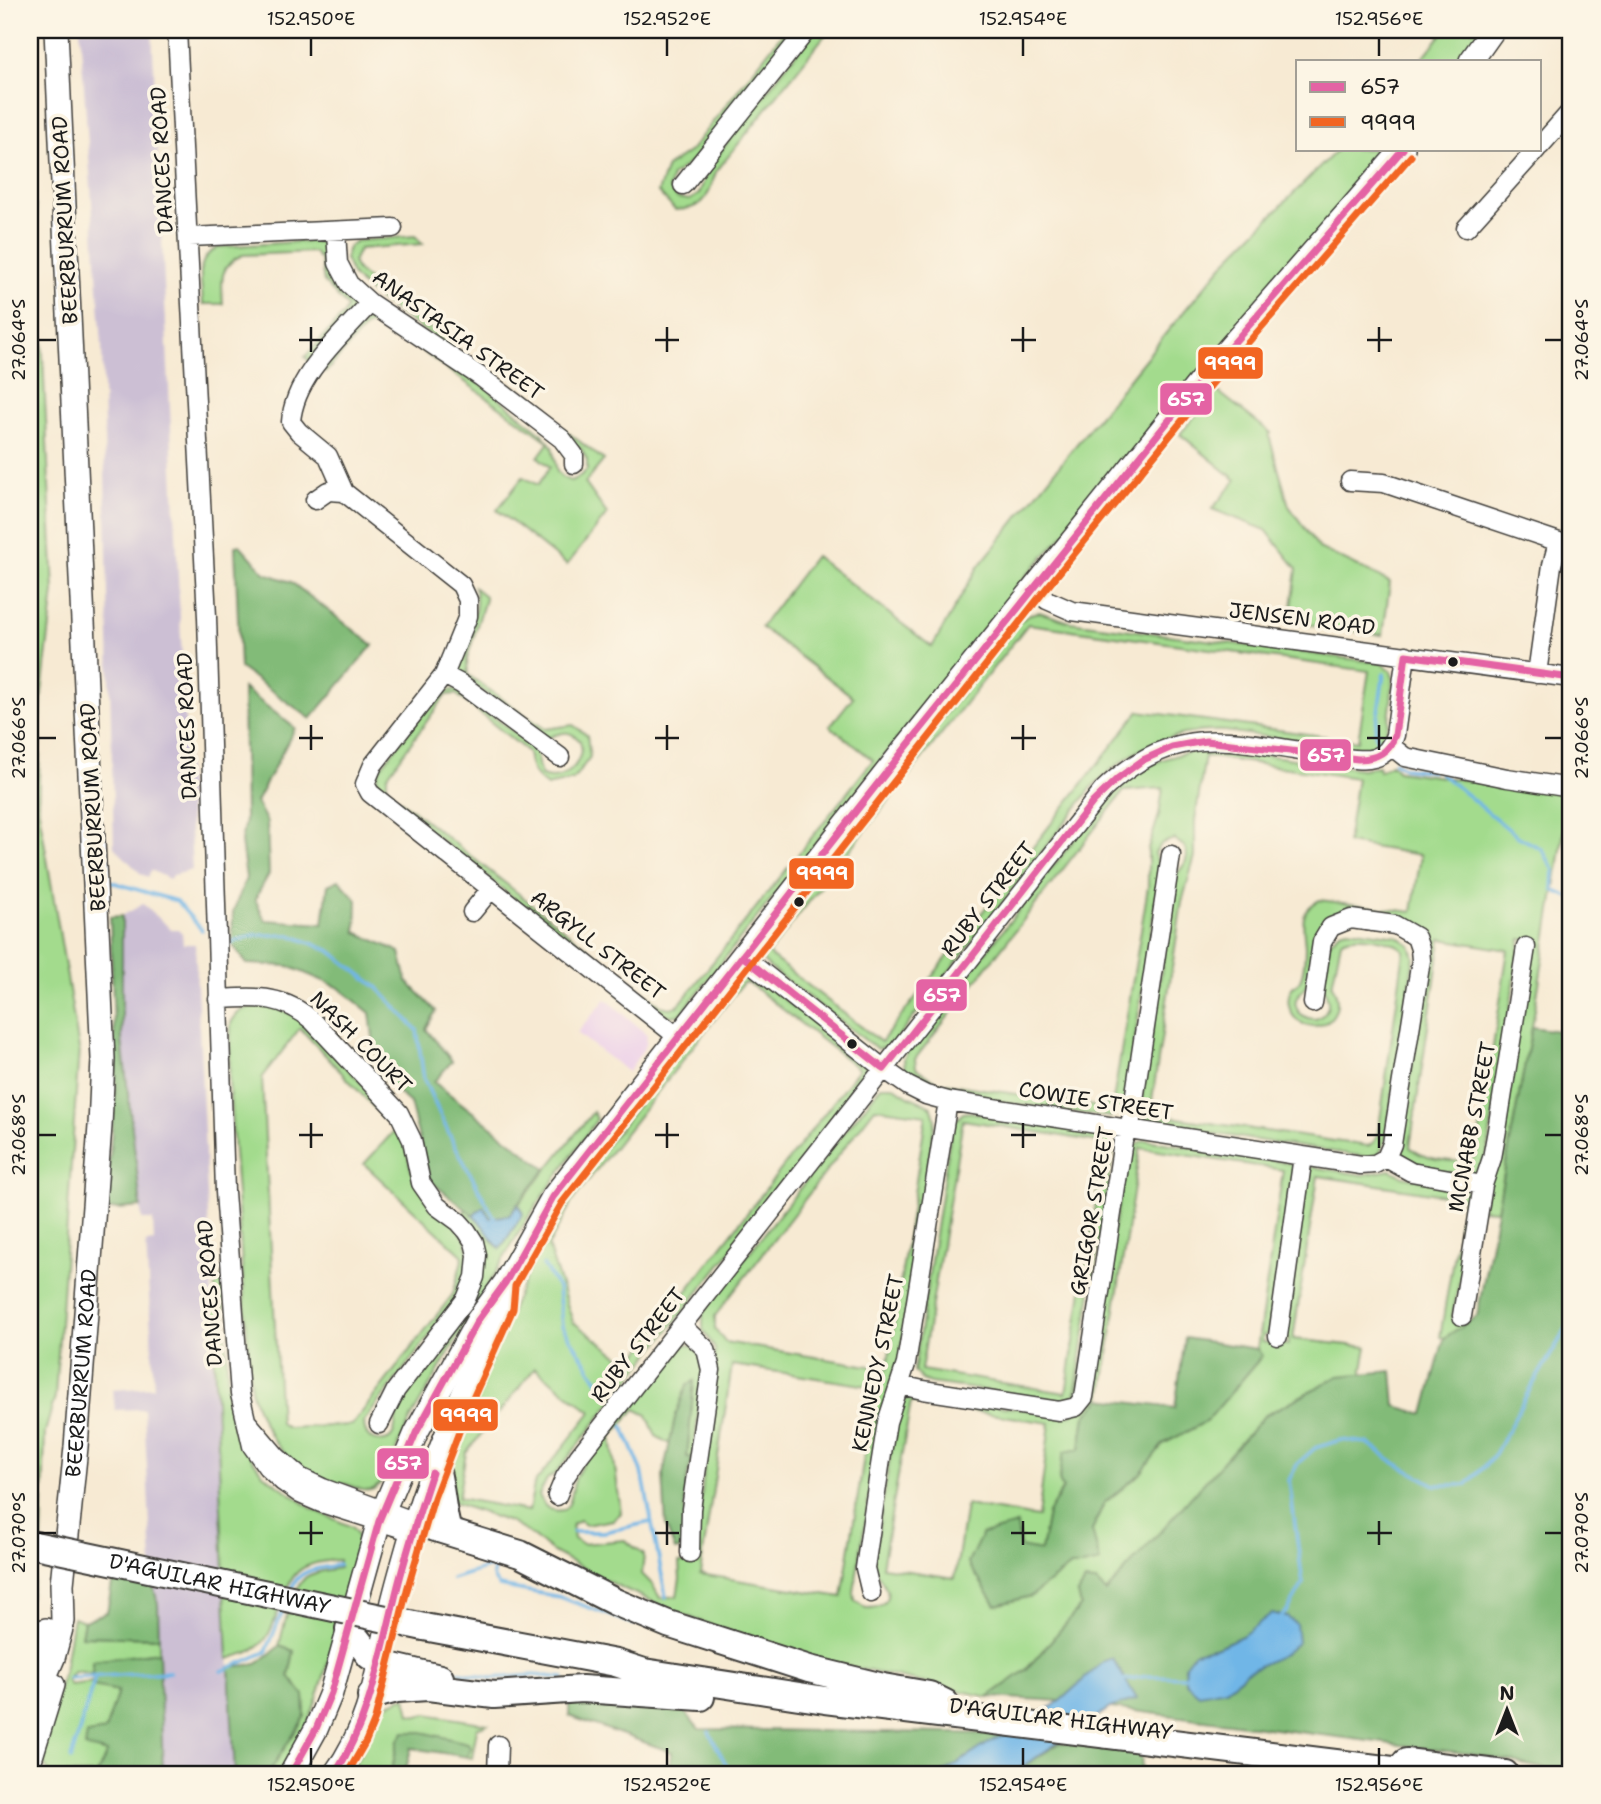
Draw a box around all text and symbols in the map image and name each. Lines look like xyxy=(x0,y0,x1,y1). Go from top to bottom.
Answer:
text: 152.950°E xyxy=(267,7,355,31)
text: 152.952°E xyxy=(623,7,711,31)
text: 152.954°E xyxy=(979,7,1067,31)
text: 152.956°E xyxy=(1335,7,1423,31)
legend xyxy=(1296,60,1542,150)
text: 657 xyxy=(1360,73,1400,101)
street label: DANCES ROAD xyxy=(144,86,180,234)
text: 9999 xyxy=(1360,109,1416,137)
street label: BEERBURRUM ROAD xyxy=(46,115,84,325)
street label: ANASTASIA STREET xyxy=(367,263,549,407)
text: 27.064°S xyxy=(7,299,31,381)
text: 27.064°S xyxy=(1570,299,1594,381)
line badge: 9999 xyxy=(1197,346,1264,380)
text: 9999 xyxy=(1204,351,1256,376)
line badge: 657 xyxy=(1159,382,1213,416)
text: 657 xyxy=(1167,387,1205,412)
street label: JENSEN ROAD xyxy=(1227,596,1377,642)
street label: DANCES ROAD xyxy=(170,652,204,800)
unlabelled marker xyxy=(1446,655,1460,669)
text: 27.066°S xyxy=(7,697,31,779)
text: 27.066°S xyxy=(1570,697,1594,779)
street label: BEERBURRUM ROAD xyxy=(74,702,112,912)
line badge: 657 xyxy=(1299,738,1352,772)
text: 657 xyxy=(1307,743,1345,768)
street label: RUBY STREET xyxy=(934,836,1042,962)
line badge: 9999 xyxy=(788,857,855,890)
text: 9999 xyxy=(796,861,848,886)
street label: ARGYLL STREET xyxy=(525,884,671,1006)
unlabelled marker xyxy=(792,895,806,909)
line badge: 657 xyxy=(915,978,968,1012)
text: 657 xyxy=(923,983,961,1008)
street label: NASH COURT xyxy=(304,985,418,1099)
unlabelled marker xyxy=(845,1037,859,1051)
street label: MCNABB STREET xyxy=(1442,1039,1502,1215)
street label: COWIE STREET xyxy=(1017,1075,1175,1127)
text: 27.068°S xyxy=(7,1094,31,1176)
text: 27.068°S xyxy=(1570,1094,1594,1176)
street label: GRIGOR STREET xyxy=(1063,1124,1121,1298)
street label: DANCES ROAD xyxy=(191,1219,229,1367)
street label: BEERBURRUM ROAD xyxy=(59,1268,103,1479)
street label: KENNEDY STREET xyxy=(845,1271,911,1454)
street label: RUBY STREET xyxy=(584,1282,692,1408)
line badge: 9999 xyxy=(432,1398,499,1432)
text: 9999 xyxy=(440,1403,492,1428)
line badge: 657 xyxy=(376,1447,430,1480)
text: 657 xyxy=(384,1451,422,1476)
text: 27.070°S xyxy=(7,1492,31,1574)
text: 27.070°S xyxy=(1570,1492,1594,1574)
street label: D'AGUILAR HIGHWAY xyxy=(107,1547,333,1621)
north arrow xyxy=(1472,1674,1542,1744)
text: N xyxy=(1499,1681,1515,1706)
street label: D'AGUILAR HIGHWAY xyxy=(948,1691,1175,1747)
text: 152.950°E xyxy=(267,1773,355,1797)
text: 152.952°E xyxy=(623,1773,711,1797)
text: 152.954°E xyxy=(979,1773,1067,1797)
text: 152.956°E xyxy=(1335,1773,1423,1797)

